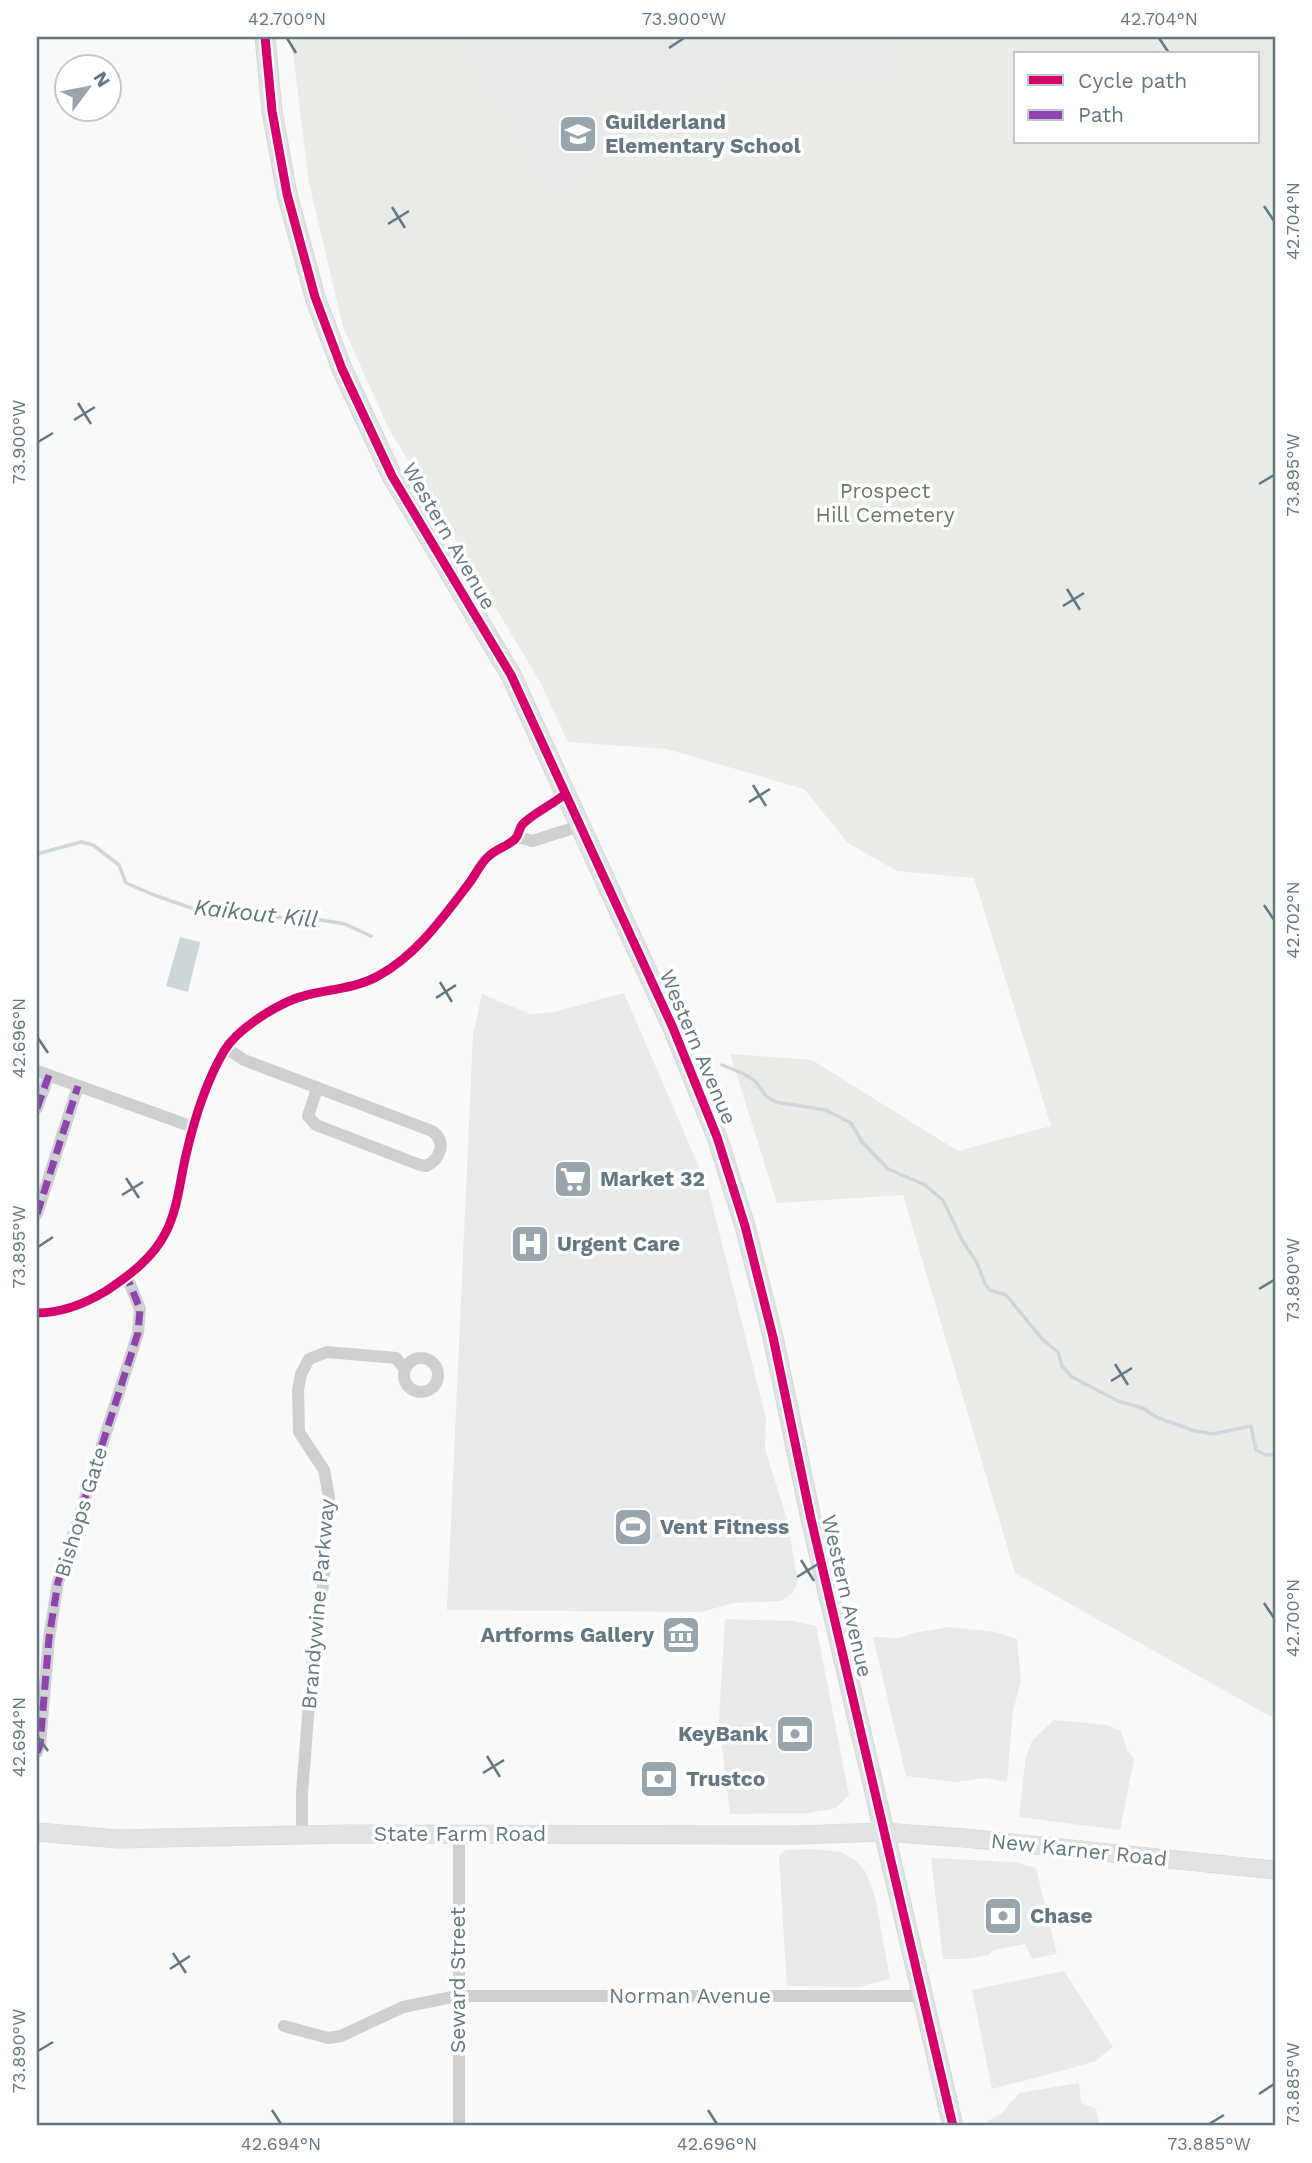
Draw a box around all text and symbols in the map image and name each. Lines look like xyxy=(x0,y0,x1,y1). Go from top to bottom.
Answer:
text: 42.700°N xyxy=(248,8,326,29)
text: 73.900°W xyxy=(642,8,726,29)
text: 42.704°N xyxy=(1120,8,1198,29)
north arrow xyxy=(52,52,122,122)
legend xyxy=(1014,52,1260,144)
text: N xyxy=(89,67,115,91)
text: Cycle path xyxy=(1078,68,1187,93)
text: Path xyxy=(1078,102,1124,127)
place label: Guilderland Elementary School xyxy=(605,109,801,158)
school or university icon: Guilderland Elementary School xyxy=(557,113,599,155)
text: 42.704°N xyxy=(1282,182,1303,260)
text: 73.900°W xyxy=(8,400,29,484)
text: 73.895°W xyxy=(1282,433,1303,517)
street label: Western Avenue xyxy=(397,458,502,614)
park label: Prospect Hill Cemetery xyxy=(816,478,955,527)
text: 42.702°N xyxy=(1282,881,1303,959)
water label: Kaikout Kill xyxy=(193,894,319,933)
street label: Western Avenue xyxy=(655,966,742,1128)
text: 42.696°N xyxy=(8,998,29,1078)
supermarket icon: Market 32 xyxy=(552,1158,594,1200)
place label: Market 32 xyxy=(600,1166,705,1191)
text: 73.895°W xyxy=(8,1205,29,1289)
hospital icon: Urgent Care xyxy=(509,1223,551,1265)
place label: Urgent Care xyxy=(557,1231,680,1256)
text: 73.890°W xyxy=(1282,1238,1303,1322)
street label: Bishops Gate xyxy=(49,1444,112,1580)
street label: Brandywine Parkway xyxy=(296,1498,339,1710)
sports icon: Vent Fitness xyxy=(612,1506,654,1548)
street label: Western Avenue xyxy=(817,1512,878,1679)
place label: Vent Fitness xyxy=(660,1514,789,1539)
text: 42.700°N xyxy=(1282,1579,1303,1657)
museum icon: Artforms Gallery xyxy=(660,1614,702,1656)
place label: Artforms Gallery xyxy=(481,1622,654,1647)
text: 42.694°N xyxy=(8,1697,29,1777)
bank icon: KeyBank xyxy=(774,1713,816,1755)
place label: KeyBank xyxy=(678,1721,769,1746)
bank icon: Trustco xyxy=(638,1758,680,1800)
place label: Trustco xyxy=(686,1766,765,1791)
street label: State Farm Road xyxy=(374,1821,546,1846)
street label: New Karner Road xyxy=(990,1828,1168,1871)
bank icon: Chase xyxy=(982,1895,1024,1937)
place label: Chase xyxy=(1030,1903,1093,1928)
street label: Seward Street xyxy=(445,1907,470,2053)
street label: Norman Avenue xyxy=(609,1983,771,2008)
text: 73.890°W xyxy=(8,2009,29,2093)
text: 73.885°W xyxy=(1282,2042,1303,2126)
text: 42.694°N xyxy=(241,2133,321,2154)
text: 42.696°N xyxy=(677,2133,757,2154)
text: 73.885°W xyxy=(1167,2133,1251,2154)

